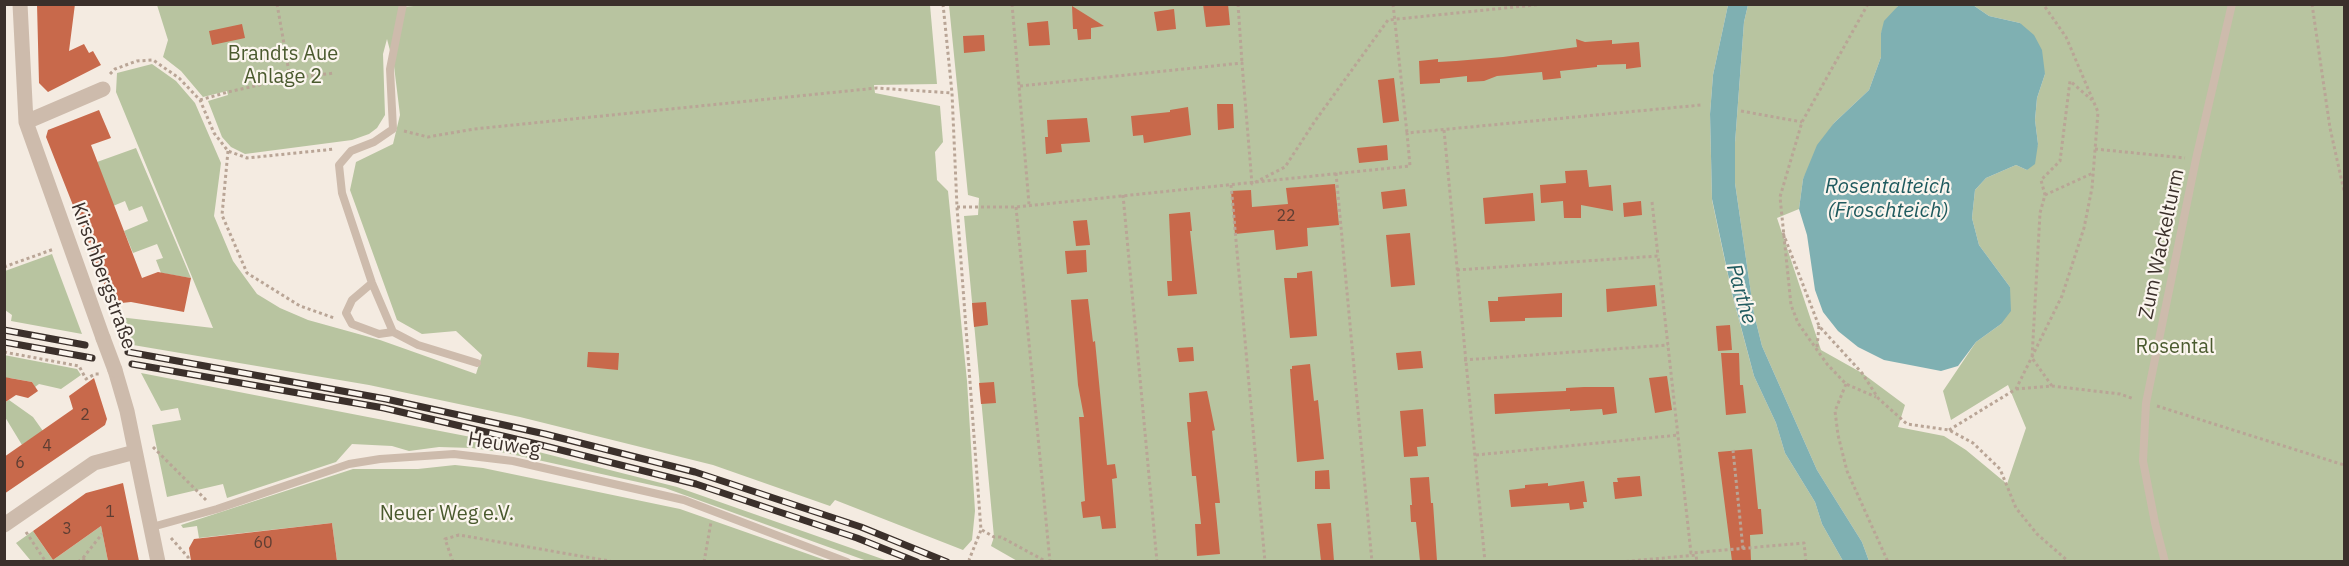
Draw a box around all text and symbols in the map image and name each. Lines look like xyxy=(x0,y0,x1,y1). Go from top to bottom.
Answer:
park label: Brandts Aue Anlage 2 xyxy=(228,42,338,89)
street label: Zum Wackelturm xyxy=(2134,167,2190,321)
water label: Rosentalteich (Froschteich) xyxy=(1825,174,1951,224)
street label: Kirschbergstraße xyxy=(65,199,141,353)
house number: 22 xyxy=(1276,206,1296,226)
water label: Parthe xyxy=(1720,261,1762,327)
park label: Rosental xyxy=(2136,335,2214,359)
house number: 2 xyxy=(80,405,90,425)
street label: Heuweg xyxy=(466,427,542,463)
house number: 4 xyxy=(42,436,52,456)
house number: 6 xyxy=(15,453,25,473)
house number: 1 xyxy=(105,502,115,522)
park label: Neuer Weg e.V. xyxy=(380,502,514,526)
house number: 3 xyxy=(62,519,72,539)
house number: 60 xyxy=(253,533,273,553)

